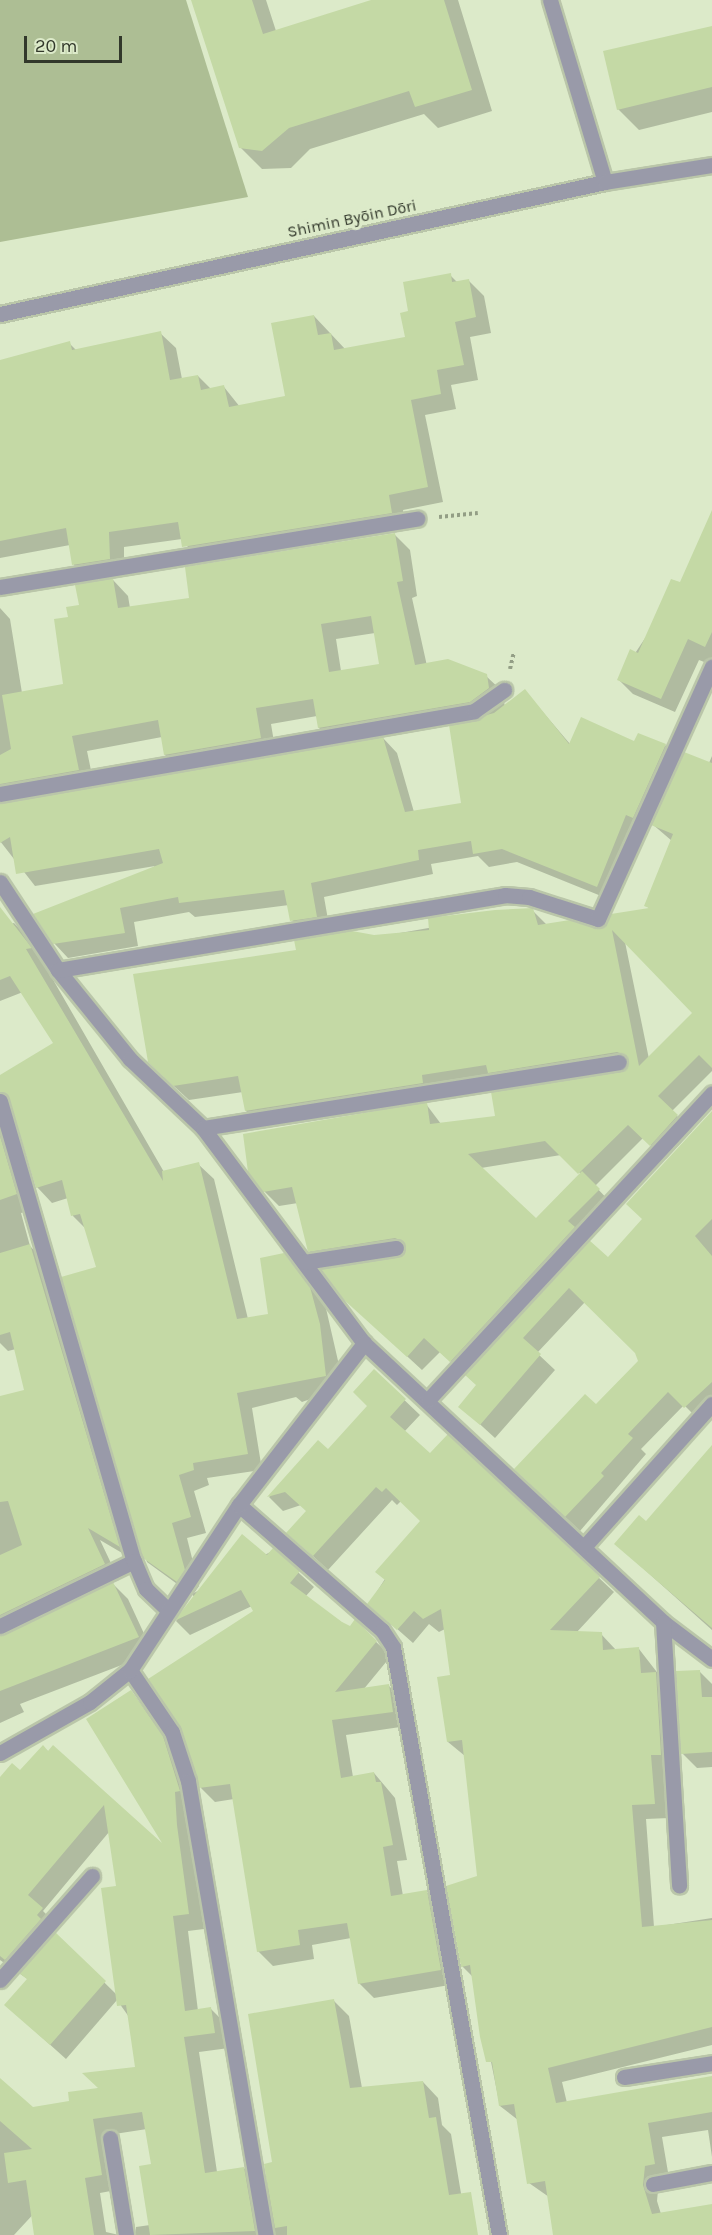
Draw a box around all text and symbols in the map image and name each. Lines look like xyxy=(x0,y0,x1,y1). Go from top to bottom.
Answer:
scale bar xyxy=(27,24,124,62)
text: 20 m xyxy=(35,35,77,57)
street label: Shimin Byōin Dōri xyxy=(286,196,418,242)

